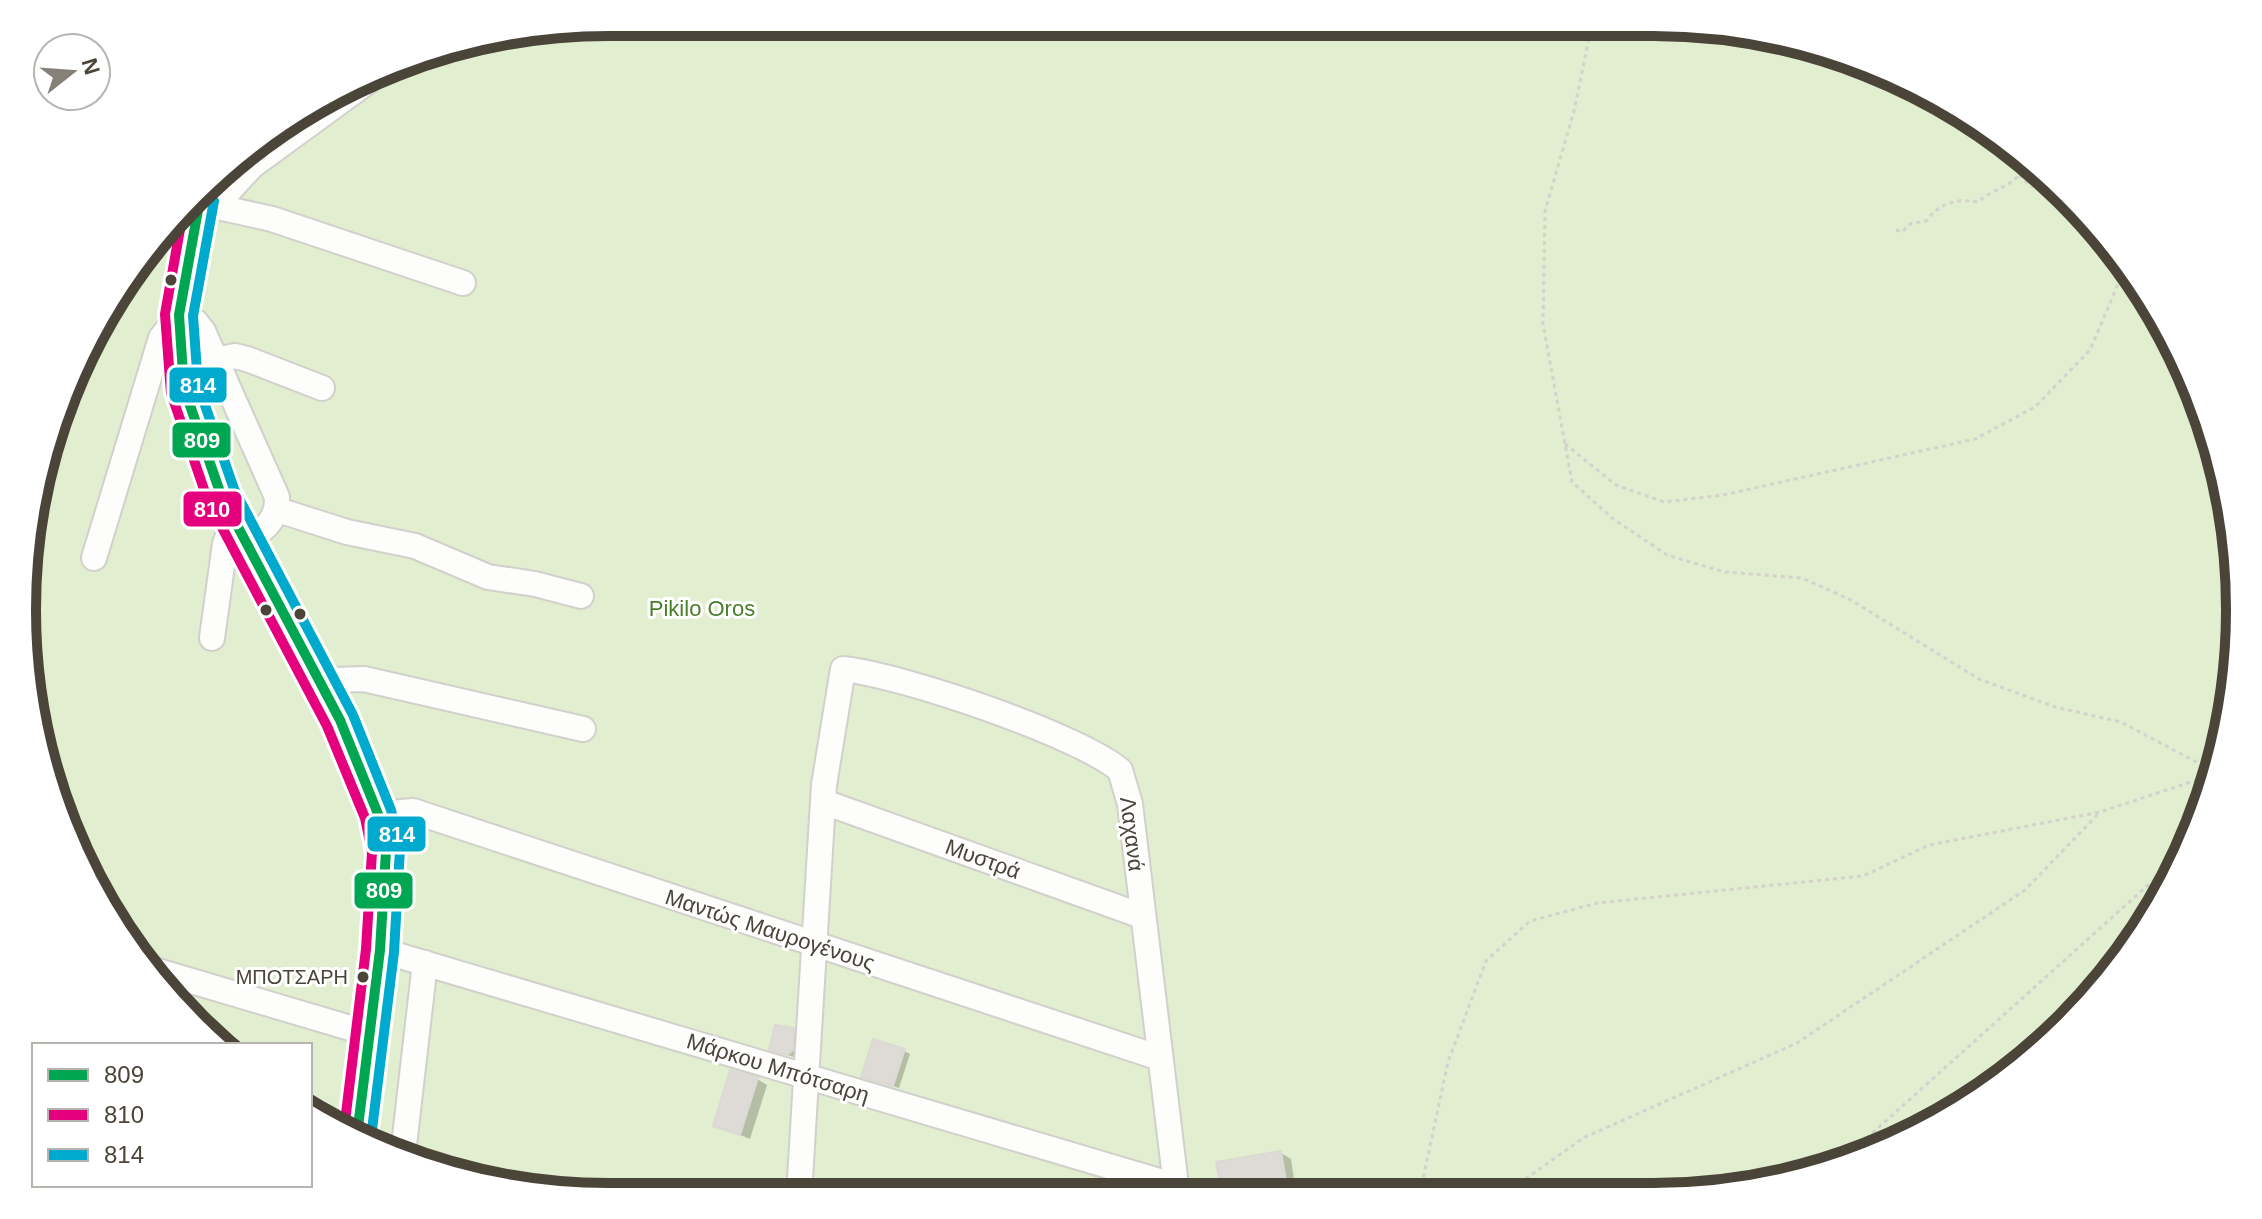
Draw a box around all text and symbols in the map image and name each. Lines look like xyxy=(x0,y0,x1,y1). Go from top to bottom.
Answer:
north arrow xyxy=(32,32,112,112)
text: N xyxy=(76,55,105,78)
unlabelled marker xyxy=(163,272,179,288)
line badge: 814 xyxy=(168,366,228,404)
text: 814 xyxy=(180,373,217,398)
line badge: 809 xyxy=(171,421,232,459)
text: 809 xyxy=(184,428,220,453)
line badge: 810 xyxy=(182,490,243,528)
text: 810 xyxy=(194,497,230,522)
park label: Pikilo Oros xyxy=(649,596,755,621)
unlabelled marker xyxy=(258,602,274,618)
unlabelled marker xyxy=(292,606,308,622)
street label: Λαχανά xyxy=(1115,795,1149,873)
line badge: 814 xyxy=(366,815,427,853)
text: 814 xyxy=(379,822,416,847)
street label: Μυστρά xyxy=(942,834,1024,884)
line badge: 809 xyxy=(353,871,414,910)
text: 809 xyxy=(366,878,402,903)
street label: Μαντώς Μαυρογένους xyxy=(662,884,878,976)
place label: ΜΠΟΤΣΑΡΗ xyxy=(236,966,348,988)
marker: ΜΠΟΤΣΑΡΗ xyxy=(355,969,371,985)
street label: Μάρκου Μπότσαρη xyxy=(684,1028,872,1108)
legend xyxy=(32,1043,312,1187)
text: 809 xyxy=(104,1061,144,1088)
text: 810 xyxy=(104,1101,144,1128)
text: 814 xyxy=(104,1141,144,1168)

